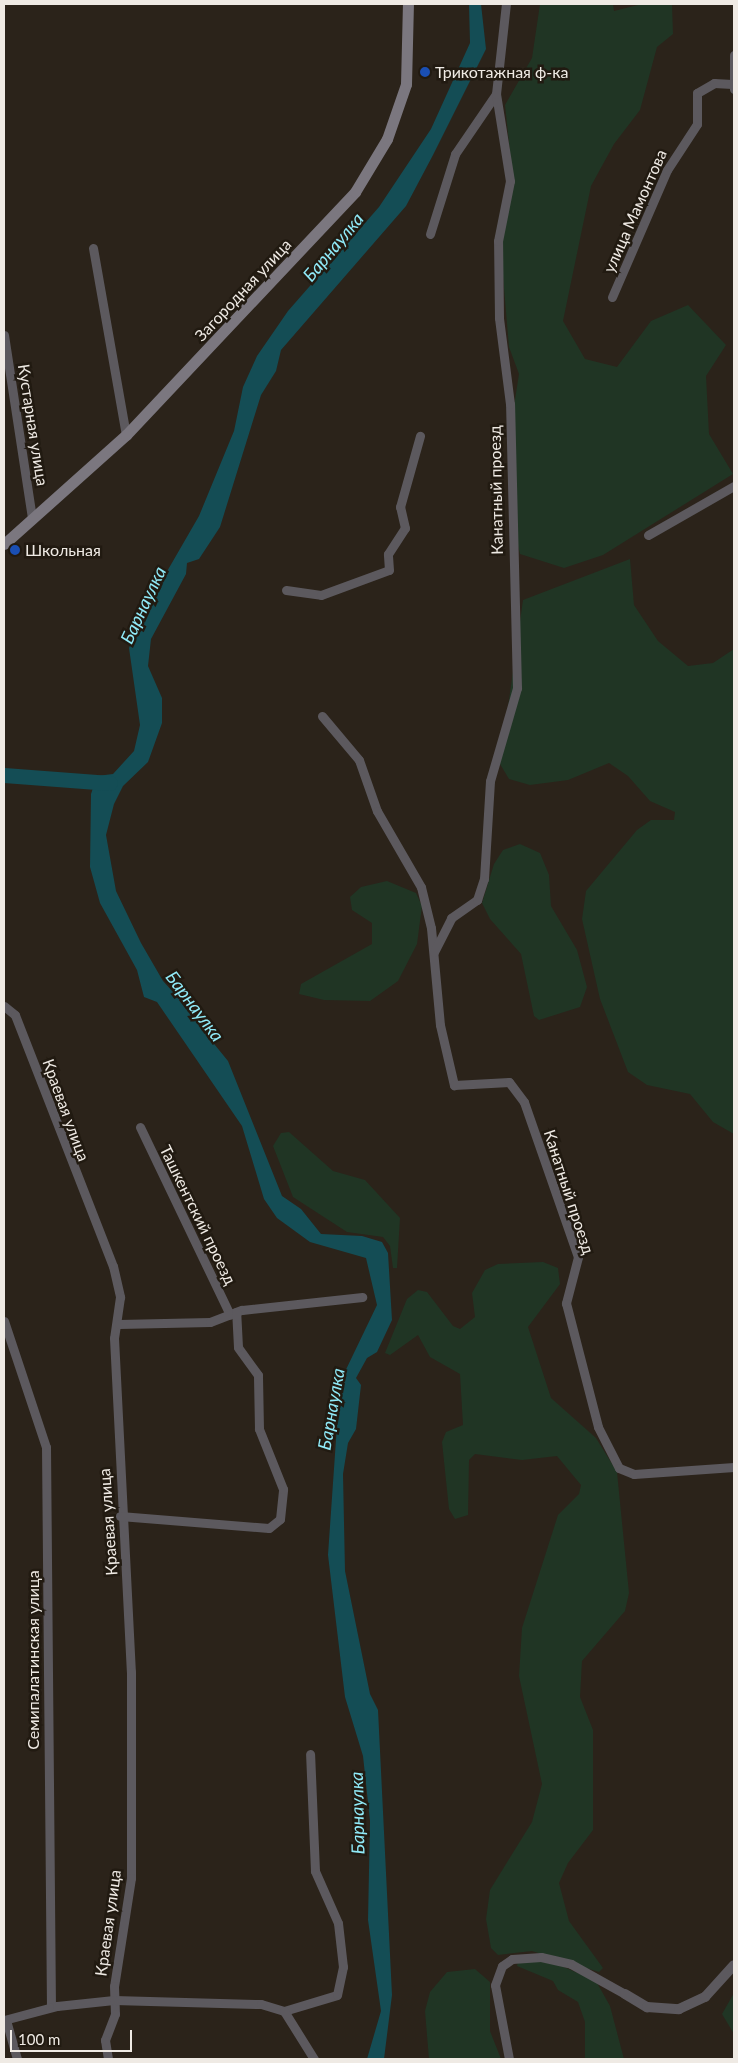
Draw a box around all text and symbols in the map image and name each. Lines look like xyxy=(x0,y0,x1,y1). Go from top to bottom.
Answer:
place label: Трикотажная ф-ка xyxy=(435,62,569,82)
marker: Трикотажная ф-ка xyxy=(419,66,431,78)
street label: улица Мамонтова xyxy=(599,147,671,275)
water label: Барнаулка xyxy=(298,208,368,286)
street label: Загородная улица xyxy=(191,235,295,345)
street label: Кустарная улица xyxy=(14,363,52,487)
street label: Канатный проезд xyxy=(485,425,507,555)
place label: Школьная xyxy=(25,540,101,560)
marker: Школьная xyxy=(9,544,21,556)
water label: Барнаулка xyxy=(116,563,170,647)
water label: Барнаулка xyxy=(161,966,229,1046)
street label: Краевая улица xyxy=(39,1056,93,1164)
street label: Канатный проезд xyxy=(540,1127,598,1257)
street label: Ташкентский проезд xyxy=(156,1142,240,1288)
water label: Барнаулка xyxy=(313,1366,349,1452)
street label: Краевая улица xyxy=(95,1468,121,1576)
street label: Семипалатинская улица xyxy=(23,1570,43,1750)
water label: Барнаулка xyxy=(345,1771,369,1855)
street label: Краевая улица xyxy=(91,1868,125,1978)
scale bar xyxy=(12,2020,135,2052)
text: 100 m xyxy=(18,2030,60,2048)

